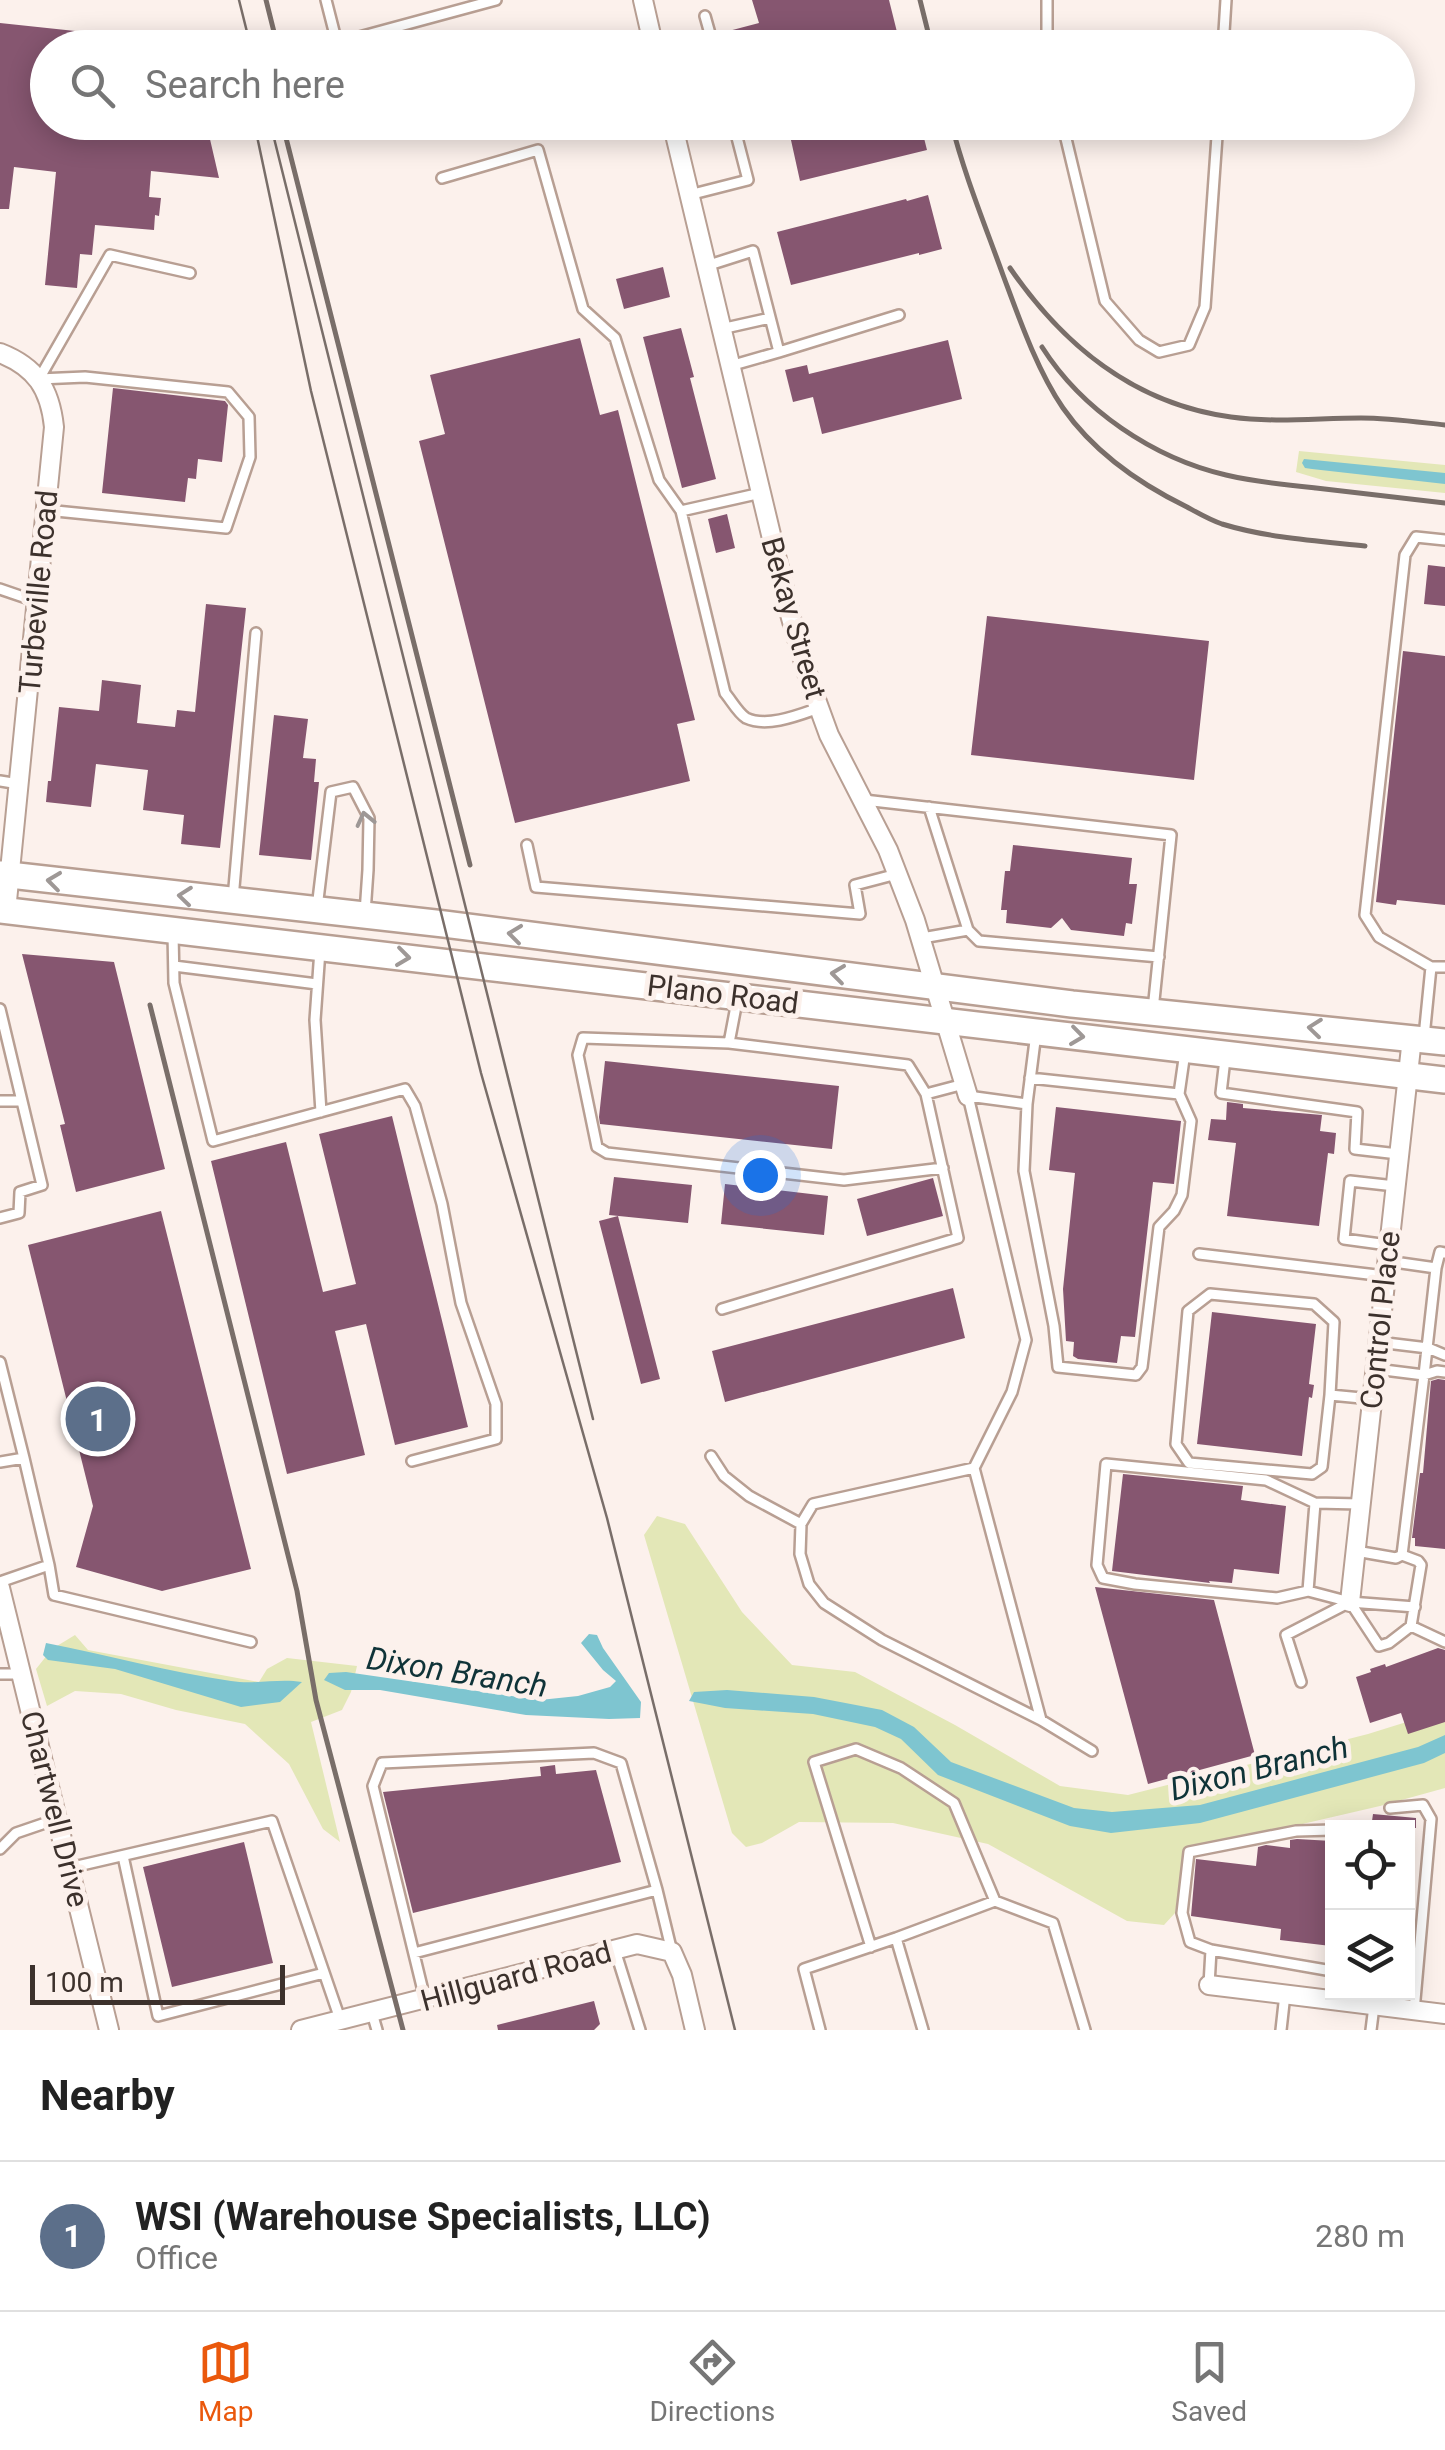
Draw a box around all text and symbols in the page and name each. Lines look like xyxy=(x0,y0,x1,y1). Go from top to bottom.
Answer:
search box xyxy=(30,30,1415,140)
icon: search xyxy=(65,58,120,113)
text: Search here xyxy=(145,63,345,107)
street label: Turbeville Road xyxy=(12,489,64,695)
street label: Bekay Street xyxy=(754,533,834,703)
one-way arrow xyxy=(356,811,377,828)
one-way arrow xyxy=(45,871,61,892)
one-way arrow xyxy=(176,886,192,907)
one-way arrow xyxy=(507,924,523,945)
one-way arrow xyxy=(396,946,412,967)
one-way arrow xyxy=(830,964,846,985)
street label: Plano Road xyxy=(645,967,801,1021)
one-way arrow xyxy=(1307,1018,1323,1040)
one-way arrow xyxy=(1069,1025,1085,1046)
your location xyxy=(735,1150,786,1201)
street label: Control Place xyxy=(1353,1229,1407,1411)
pin: 1 xyxy=(66,1382,130,1456)
water label: Dixon Branch xyxy=(364,1639,550,1705)
street label: Chartwell Drive xyxy=(14,1707,96,1911)
water label: Dixon Branch xyxy=(1166,1728,1352,1808)
map controls xyxy=(1325,1820,1415,2000)
button: locate xyxy=(1325,1820,1415,1910)
button: layers xyxy=(1325,1910,1415,2000)
street label: Hillguard Road xyxy=(417,1934,615,2018)
scale bar xyxy=(30,1960,285,2004)
text: 100 m xyxy=(45,1966,124,1999)
text: Nearby xyxy=(40,2071,175,2120)
text: WSI (Warehouse Specialists, LLC) xyxy=(135,2195,711,2239)
text: 1 xyxy=(63,2217,82,2255)
text: 280 m xyxy=(1315,2217,1405,2255)
text: Office xyxy=(135,2239,218,2277)
tab: Map xyxy=(198,2335,253,2428)
tab: Directions xyxy=(649,2335,775,2428)
tab: Saved xyxy=(1171,2335,1247,2428)

